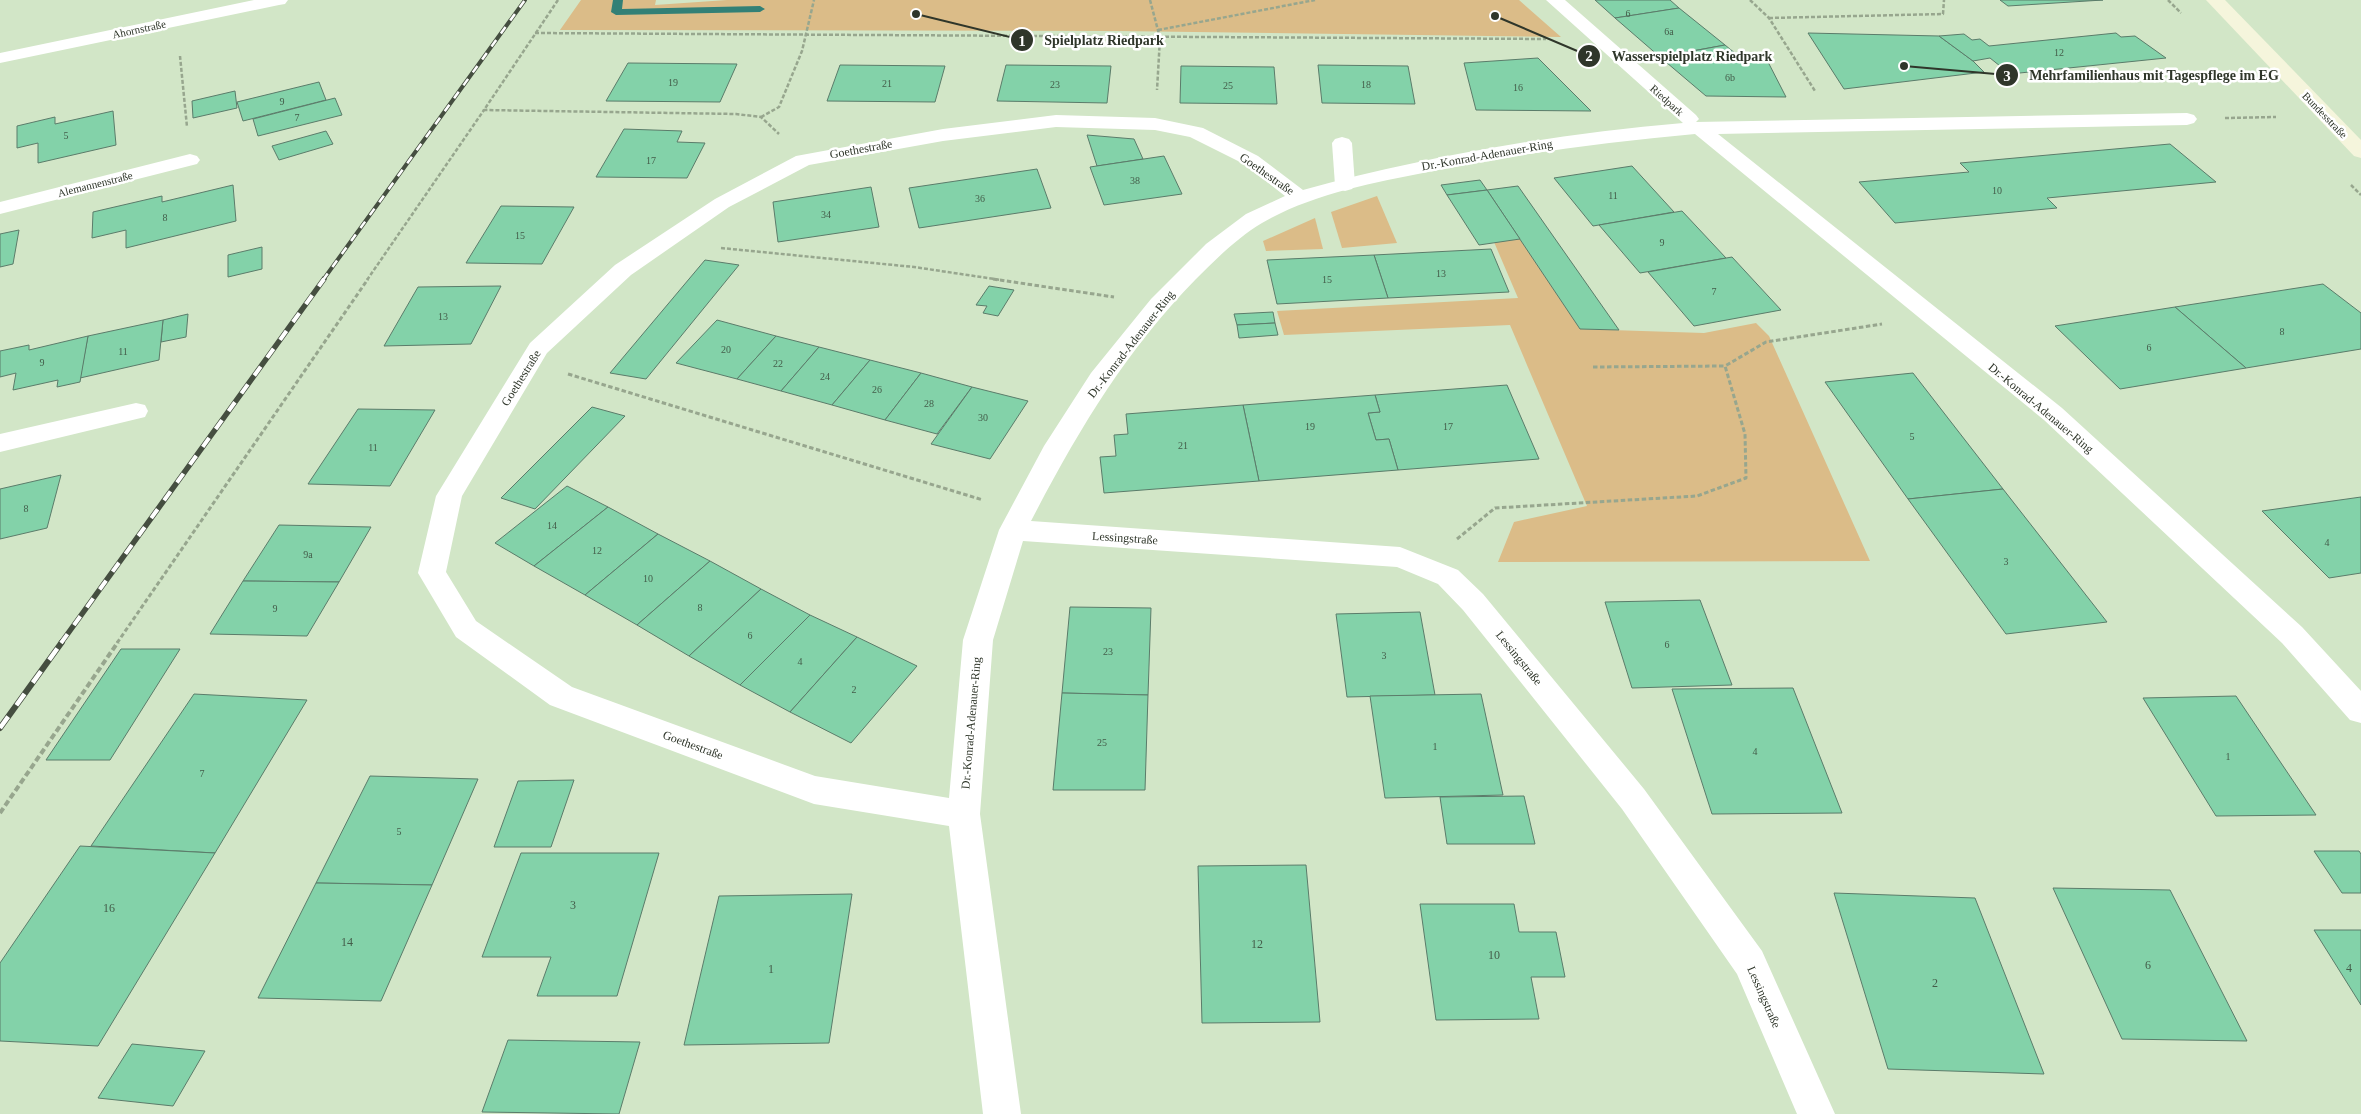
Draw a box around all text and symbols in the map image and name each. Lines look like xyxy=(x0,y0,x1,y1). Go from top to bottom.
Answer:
house number: 6 xyxy=(1626,8,1631,19)
street label: Ahornstraße xyxy=(111,17,167,41)
callout: Spielplatz Riedpark xyxy=(1009,26,1174,55)
house number: 6a xyxy=(1664,26,1674,37)
text: 1 xyxy=(1018,33,1026,49)
text: Spielplatz Riedpark xyxy=(1044,33,1164,48)
callout: Wasserspielplatz Riedpark xyxy=(1577,42,1782,71)
house number: 12 xyxy=(2054,47,2064,58)
text: 2 xyxy=(1585,48,1593,64)
text: Wasserspielplatz Riedpark xyxy=(1612,49,1773,64)
callout: Mehrfamilienhaus mit Tagespflege im EG xyxy=(1994,61,2289,90)
text: 3 xyxy=(2003,68,2011,84)
text: Mehrfamilienhaus mit Tagespflege im EG xyxy=(2029,68,2279,83)
house number: 6b xyxy=(1725,72,1735,83)
house number: 19 xyxy=(668,77,678,88)
house number: 21 xyxy=(882,78,892,89)
house number: 23 xyxy=(1050,79,1060,90)
house number: 18 xyxy=(1361,79,1371,90)
house number: 25 xyxy=(1223,80,1233,91)
house number: 16 xyxy=(1513,82,1523,93)
street label: Riedpark xyxy=(1648,82,1686,118)
street label: Bundesstraße xyxy=(2300,90,2350,141)
house number: 9 xyxy=(280,96,285,107)
house number: 7 xyxy=(295,112,300,123)
house number: 5 xyxy=(64,130,69,141)
street label: Goethestraße xyxy=(829,137,893,161)
street label: Dr.-Konrad-Adenauer-Ring xyxy=(1420,137,1554,173)
street label: Goethestraße xyxy=(1237,150,1297,198)
house number: 17 xyxy=(646,155,656,166)
street label: Alemannenstraße xyxy=(56,169,134,199)
house number: 38 xyxy=(1130,175,1140,186)
house number: 10 xyxy=(1992,185,2002,196)
house number: 11 xyxy=(1608,190,1618,201)
house number: 36 xyxy=(975,193,985,204)
house number: 34 xyxy=(821,209,831,220)
house number: 8 xyxy=(163,212,168,223)
house number: 15 xyxy=(515,230,525,241)
house number: 9 xyxy=(1660,237,1665,248)
house number: 13 xyxy=(1436,268,1446,279)
house number: 15 xyxy=(1322,274,1332,285)
house number: 7 xyxy=(1712,286,1717,297)
street label: Dr.-Konrad-Adenauer-Ring xyxy=(1085,287,1177,401)
house number: 13 xyxy=(438,311,448,322)
house number: 8 xyxy=(2280,326,2285,337)
house number: 6 xyxy=(2147,342,2152,353)
house number: 20 xyxy=(721,344,731,355)
house number: 11 xyxy=(118,346,128,357)
street label: Goethestraße xyxy=(498,347,544,409)
house number: 9 xyxy=(40,357,45,368)
house number: 22 xyxy=(773,358,783,369)
street label: Dr.-Konrad-Adenauer-Ring xyxy=(1986,360,2096,456)
house number: 24 xyxy=(820,371,830,382)
house number: 26 xyxy=(872,384,882,395)
house number: 28 xyxy=(924,398,934,409)
house number: 30 xyxy=(978,412,988,423)
house number: 19 xyxy=(1305,421,1315,432)
house number: 17 xyxy=(1443,421,1453,432)
house number: 5 xyxy=(1910,431,1915,442)
house number: 21 xyxy=(1178,440,1188,451)
house number: 11 xyxy=(368,442,378,453)
house number: 8 xyxy=(24,503,29,514)
house number: 14 xyxy=(547,520,557,531)
street label: Lessingstraße xyxy=(1092,529,1158,547)
house number: 4 xyxy=(2325,537,2330,548)
house number: 12 xyxy=(592,545,602,556)
house number: 9a xyxy=(303,549,313,560)
house number: 3 xyxy=(2004,556,2009,567)
house number: 10 xyxy=(643,573,653,584)
house number: 8 xyxy=(698,602,703,613)
house number: 9 xyxy=(273,603,278,614)
street label: Lessingstraße xyxy=(1493,628,1545,688)
house number: 6 xyxy=(748,630,753,641)
house number: 6 xyxy=(1665,639,1670,650)
house number: 23 xyxy=(1103,646,1113,657)
house number: 3 xyxy=(1382,650,1387,661)
house number: 4 xyxy=(798,656,803,667)
street label: Dr.-Konrad-Adenauer-Ring xyxy=(958,656,984,790)
house number: 2 xyxy=(852,684,857,695)
street label: Goethestraße xyxy=(661,728,725,762)
house number: 25 xyxy=(1097,737,1107,748)
house number: 1 xyxy=(1433,741,1438,752)
house number: 4 xyxy=(1753,746,1758,757)
house number: 1 xyxy=(2226,751,2231,762)
house number: 7 xyxy=(200,768,205,779)
house number: 5 xyxy=(397,826,402,837)
house number: 3 xyxy=(570,898,576,912)
house number: 16 xyxy=(103,901,115,915)
house number: 14 xyxy=(341,935,353,949)
house number: 12 xyxy=(1251,937,1263,951)
house number: 10 xyxy=(1488,948,1500,962)
house number: 6 xyxy=(2145,958,2151,972)
house number: 4 xyxy=(2346,961,2352,975)
house number: 1 xyxy=(768,962,774,976)
street label: Lessingstraße xyxy=(1744,964,1784,1030)
house number: 2 xyxy=(1932,976,1938,990)

